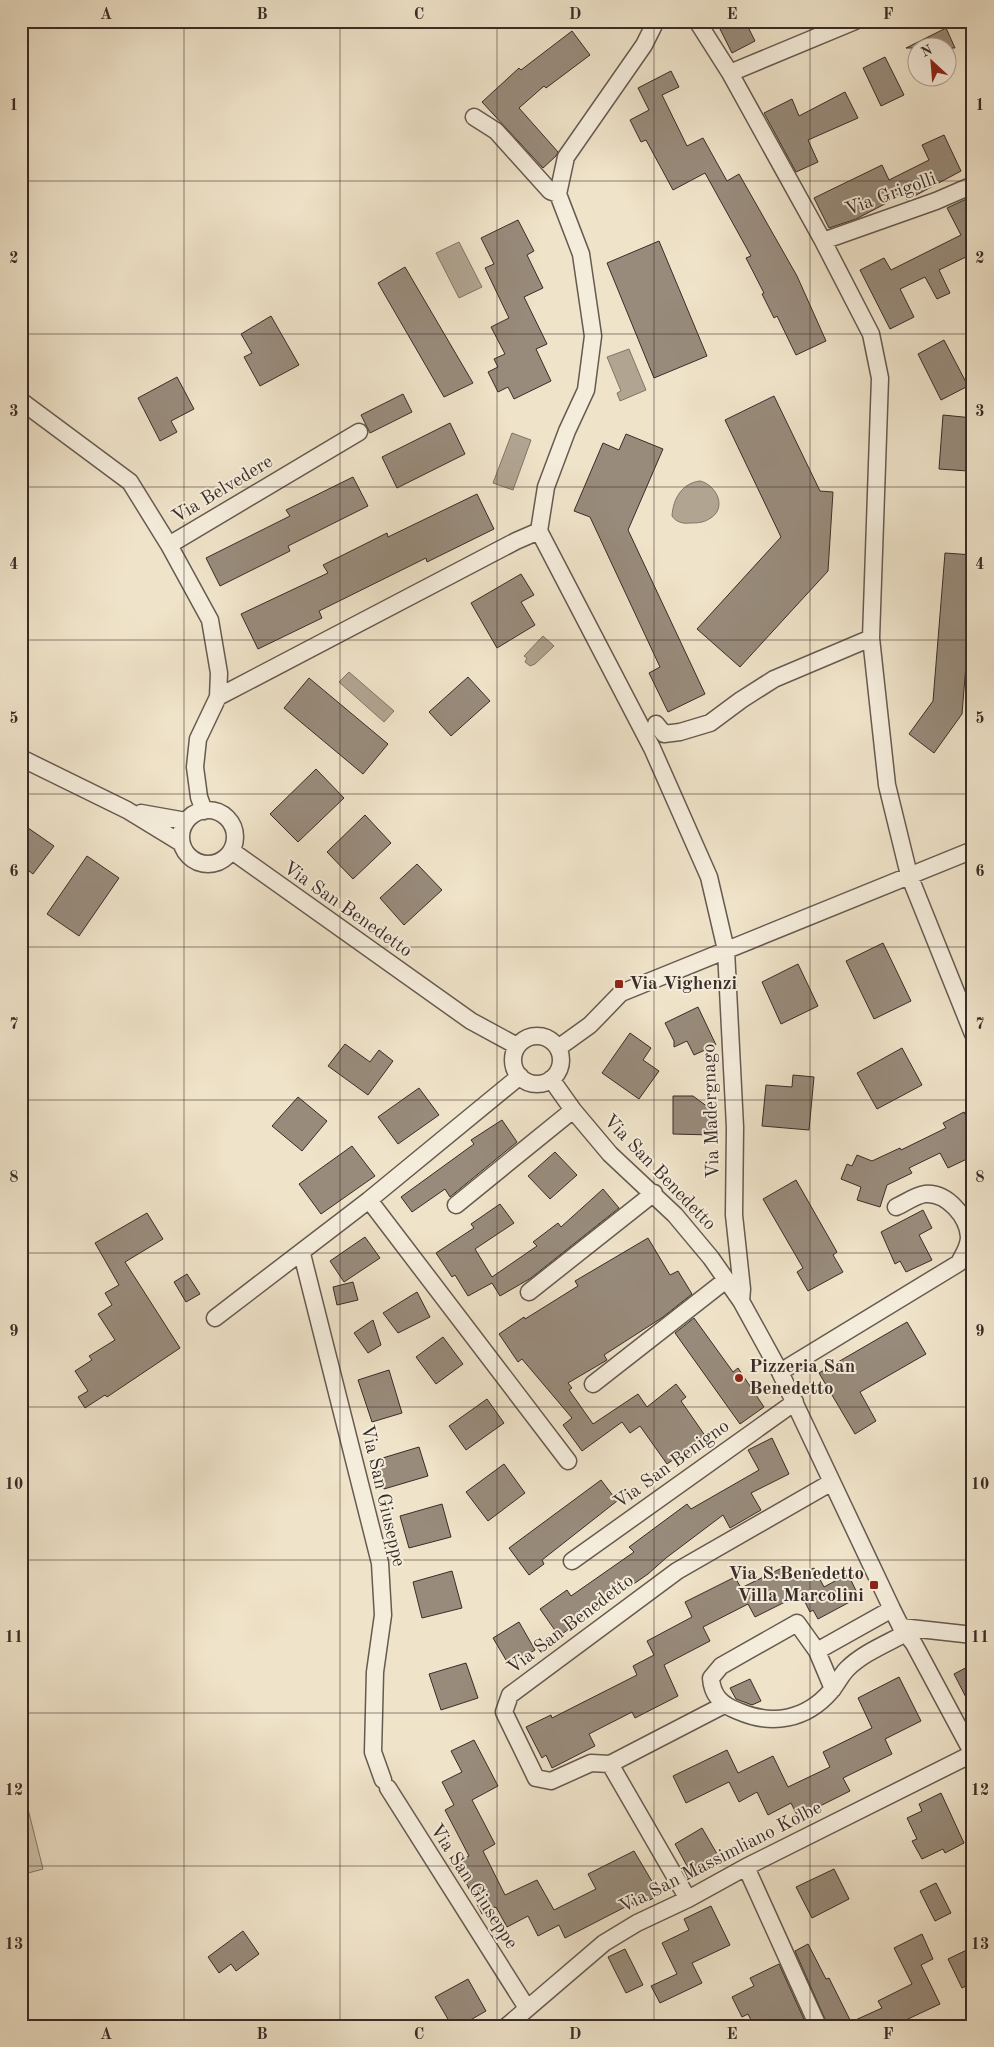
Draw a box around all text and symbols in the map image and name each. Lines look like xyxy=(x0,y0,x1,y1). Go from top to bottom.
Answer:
text: A xyxy=(100,7,112,23)
text: B xyxy=(256,7,268,23)
text: C xyxy=(414,7,424,23)
text: D xyxy=(569,7,581,23)
text: E xyxy=(726,7,738,23)
text: F xyxy=(883,7,894,23)
north arrow xyxy=(906,38,956,88)
text: N xyxy=(919,42,935,60)
text: 1 xyxy=(9,98,19,114)
text: 1 xyxy=(975,98,985,114)
street label: Via Grigolli xyxy=(843,170,939,220)
text: 2 xyxy=(9,251,19,267)
text: 2 xyxy=(975,251,985,267)
text: 3 xyxy=(9,404,19,420)
text: 3 xyxy=(975,404,985,420)
street label: Via Belvedere xyxy=(169,453,277,527)
text: 4 xyxy=(9,557,19,573)
text: 4 xyxy=(975,557,985,573)
text: 5 xyxy=(9,711,19,727)
text: 5 xyxy=(975,711,985,727)
street label: Via San Benedetto xyxy=(279,858,415,962)
text: 6 xyxy=(9,864,19,880)
text: 6 xyxy=(975,864,985,880)
place label: Via Vighenzi xyxy=(629,975,738,994)
marker: Via Vighenzi xyxy=(613,978,625,990)
text: 7 xyxy=(9,1017,19,1033)
text: 7 xyxy=(975,1017,985,1033)
street label: Via Madergnago xyxy=(700,1043,724,1179)
street label: Via San Benedetto xyxy=(599,1111,719,1235)
text: 8 xyxy=(9,1170,19,1186)
text: 8 xyxy=(975,1170,985,1186)
text: 9 xyxy=(9,1324,19,1340)
text: 9 xyxy=(975,1324,985,1340)
place label: Pizzeria San Benedetto xyxy=(749,1358,855,1399)
marker: Pizzeria San Benedetto xyxy=(733,1372,745,1384)
street label: Via San Benigno xyxy=(611,1417,733,1513)
street label: Via San Giuseppe xyxy=(356,1423,408,1569)
text: 10 xyxy=(5,1477,23,1493)
text: 10 xyxy=(971,1477,989,1493)
place label: Via S.Benedetto Villa Marcolini xyxy=(728,1565,864,1606)
street label: Via San Benedetto xyxy=(504,1571,638,1679)
marker: Via S.Benedetto Villa Marcolini xyxy=(868,1579,880,1591)
text: 11 xyxy=(5,1630,23,1646)
text: 11 xyxy=(971,1630,989,1646)
text: 12 xyxy=(5,1783,23,1799)
text: 12 xyxy=(971,1783,989,1799)
street label: Via San Massimliano Kolbe xyxy=(617,1799,825,1917)
street label: Via San Giuseppe xyxy=(426,1821,520,1953)
text: 13 xyxy=(5,1937,23,1953)
text: 13 xyxy=(971,1937,989,1953)
text: A xyxy=(100,2027,112,2043)
text: B xyxy=(256,2027,268,2043)
text: C xyxy=(414,2027,424,2043)
text: D xyxy=(569,2027,581,2043)
text: E xyxy=(726,2027,738,2043)
text: F xyxy=(883,2027,894,2043)

